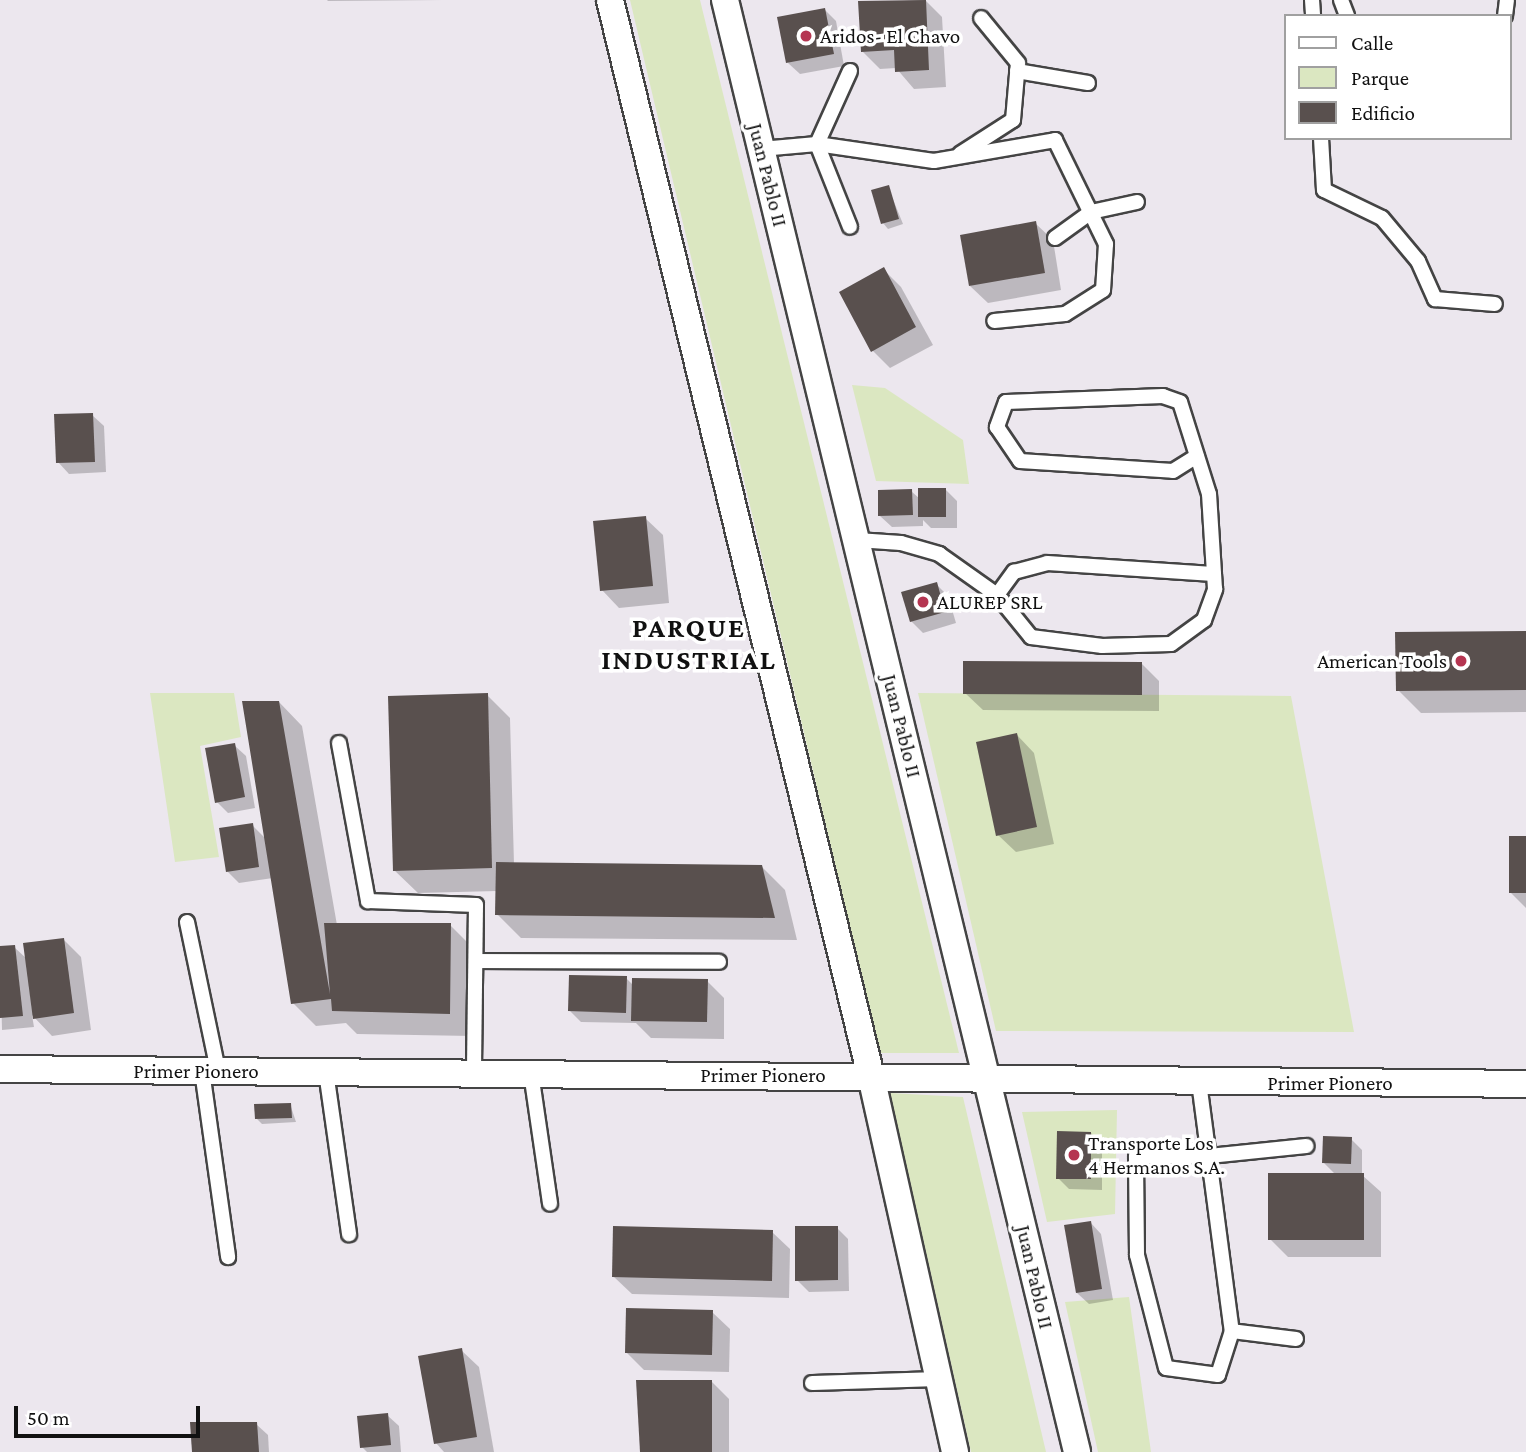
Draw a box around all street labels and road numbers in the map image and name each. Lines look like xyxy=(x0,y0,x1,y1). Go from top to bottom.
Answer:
street label: Juan Pablo II xyxy=(743,121,793,229)
street label: Juan Pablo II xyxy=(877,672,927,780)
street label: Primer Pionero xyxy=(133,1058,259,1084)
street label: Primer Pionero xyxy=(700,1062,826,1088)
street label: Primer Pionero xyxy=(1267,1070,1393,1096)
street label: Juan Pablo II xyxy=(1011,1223,1059,1331)

